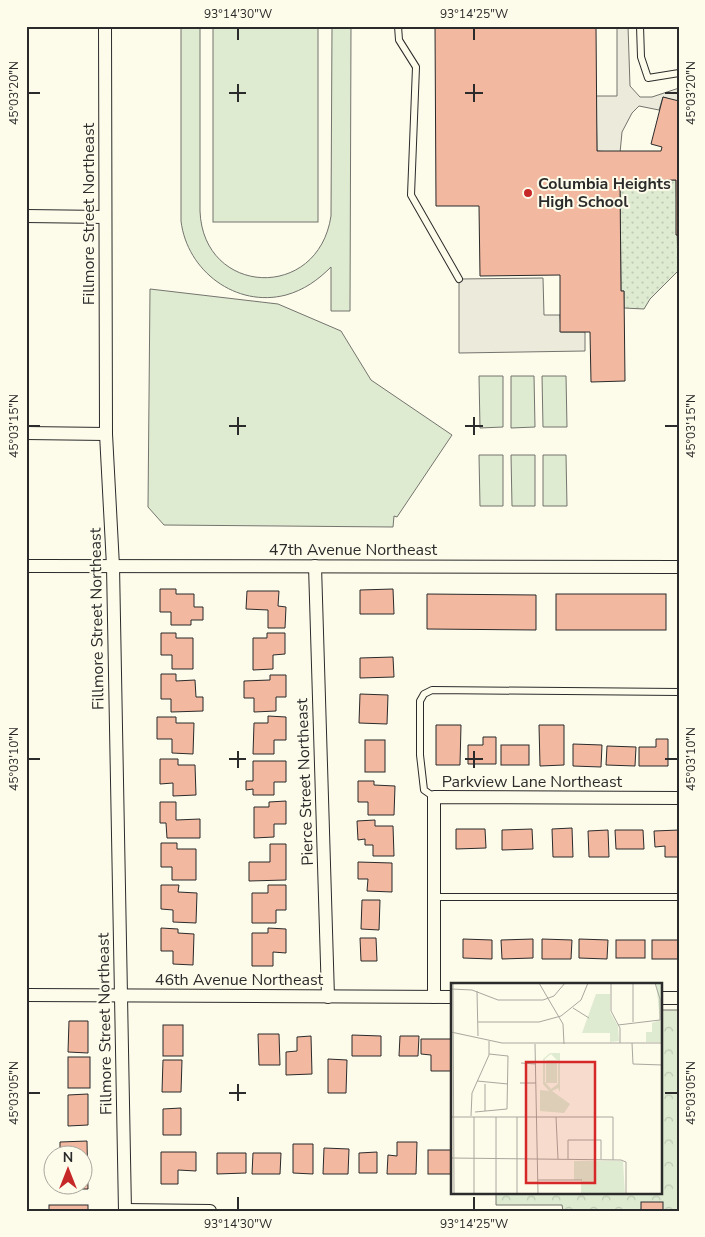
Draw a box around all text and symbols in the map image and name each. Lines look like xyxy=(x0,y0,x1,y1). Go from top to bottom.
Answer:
text: 93°14'30"W xyxy=(204,6,272,22)
text: 93°14'25"W xyxy=(440,6,508,22)
text: 45°03'20"N xyxy=(6,61,22,125)
text: 45°03'20"N xyxy=(683,61,699,125)
street label: Fillmore Street Northeast xyxy=(78,122,100,305)
place label: Columbia Heights High School xyxy=(538,173,671,213)
marker: Columbia Heights High School xyxy=(522,187,534,199)
text: 45°03'15"N xyxy=(6,394,22,458)
text: 45°03'15"N xyxy=(683,394,699,458)
street label: Fillmore Street Northeast xyxy=(84,527,110,710)
street label: 47th Avenue Northeast xyxy=(269,539,438,561)
street label: Pierce Street Northeast xyxy=(291,698,319,866)
text: 45°03'10"N xyxy=(6,727,22,791)
text: 45°03'10"N xyxy=(683,727,699,791)
street label: Parkview Lane Northeast xyxy=(442,771,623,793)
street label: Fillmore Street Northeast xyxy=(92,932,118,1115)
street label: 46th Avenue Northeast xyxy=(155,969,324,991)
inset map xyxy=(451,983,662,1194)
text: 45°03'05"N xyxy=(6,1061,22,1125)
text: 45°03'05"N xyxy=(683,1061,699,1125)
north arrow xyxy=(42,1144,92,1194)
text: N xyxy=(63,1148,73,1167)
text: 93°14'30"W xyxy=(204,1216,272,1232)
text: 93°14'25"W xyxy=(440,1216,508,1232)

